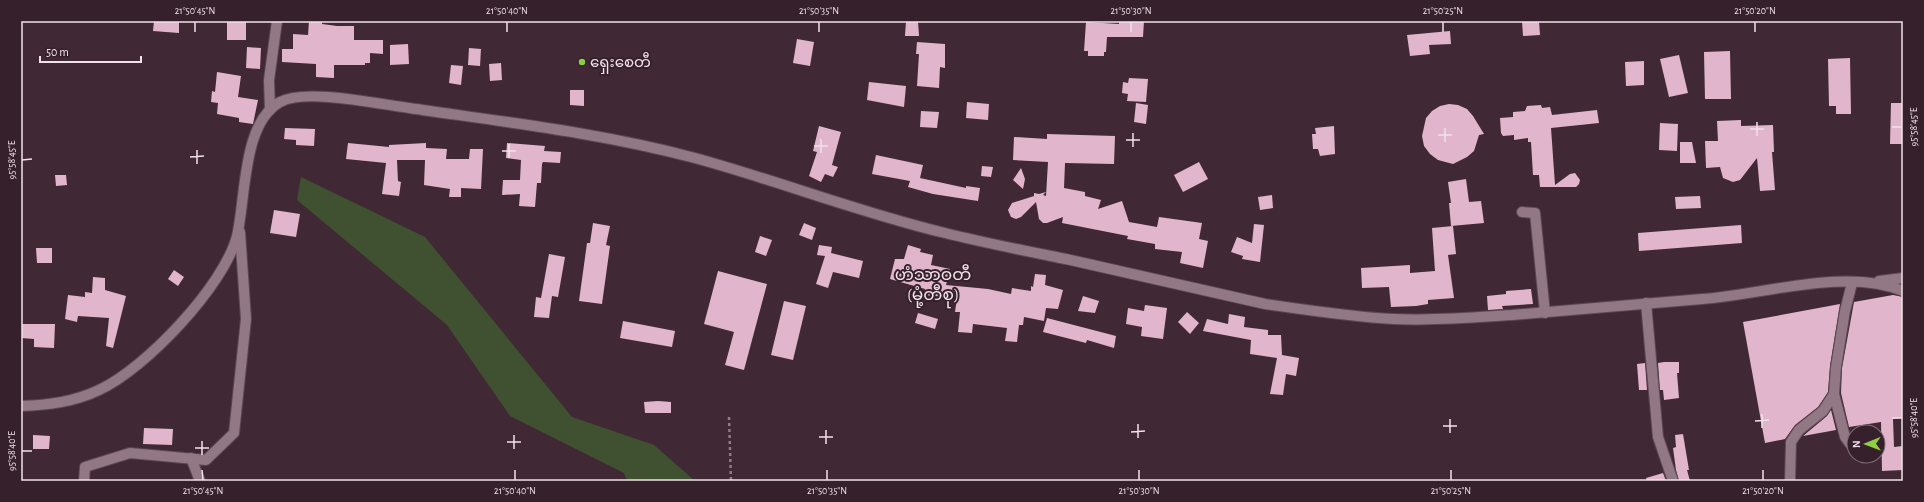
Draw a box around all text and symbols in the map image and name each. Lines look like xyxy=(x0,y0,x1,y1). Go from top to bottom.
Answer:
text: 21°50'45"N xyxy=(175,6,215,16)
text: 21°50'40"N xyxy=(486,6,528,16)
text: 21°50'35"N xyxy=(799,6,839,16)
text: 21°50'30"N xyxy=(1110,6,1152,16)
text: 21°50'25"N xyxy=(1423,6,1463,16)
text: 21°50'20"N xyxy=(1734,6,1776,16)
scale bar xyxy=(40,38,141,64)
text: 50 m xyxy=(46,46,69,58)
place label: ရှေးစေတီ xyxy=(590,52,651,74)
marker: ရှေးစေတီ xyxy=(577,57,587,67)
text: 95°58'45"E xyxy=(1909,107,1919,147)
text: 95°58'45"E xyxy=(7,140,17,180)
district label: ဟံသာဝတီ (မုံ့တီစု) xyxy=(895,264,971,309)
text: 95°58'40"E xyxy=(1909,398,1919,438)
north arrow xyxy=(1846,424,1886,464)
text: 95°58'40"E xyxy=(7,431,17,471)
text: N xyxy=(1851,440,1862,448)
text: 21°50'45"N xyxy=(183,486,223,496)
text: 21°50'40"N xyxy=(494,486,536,496)
text: 21°50'35"N xyxy=(807,486,847,496)
text: 21°50'30"N xyxy=(1118,486,1160,496)
text: 21°50'25"N xyxy=(1431,486,1471,496)
text: 21°50'20"N xyxy=(1742,486,1784,496)

